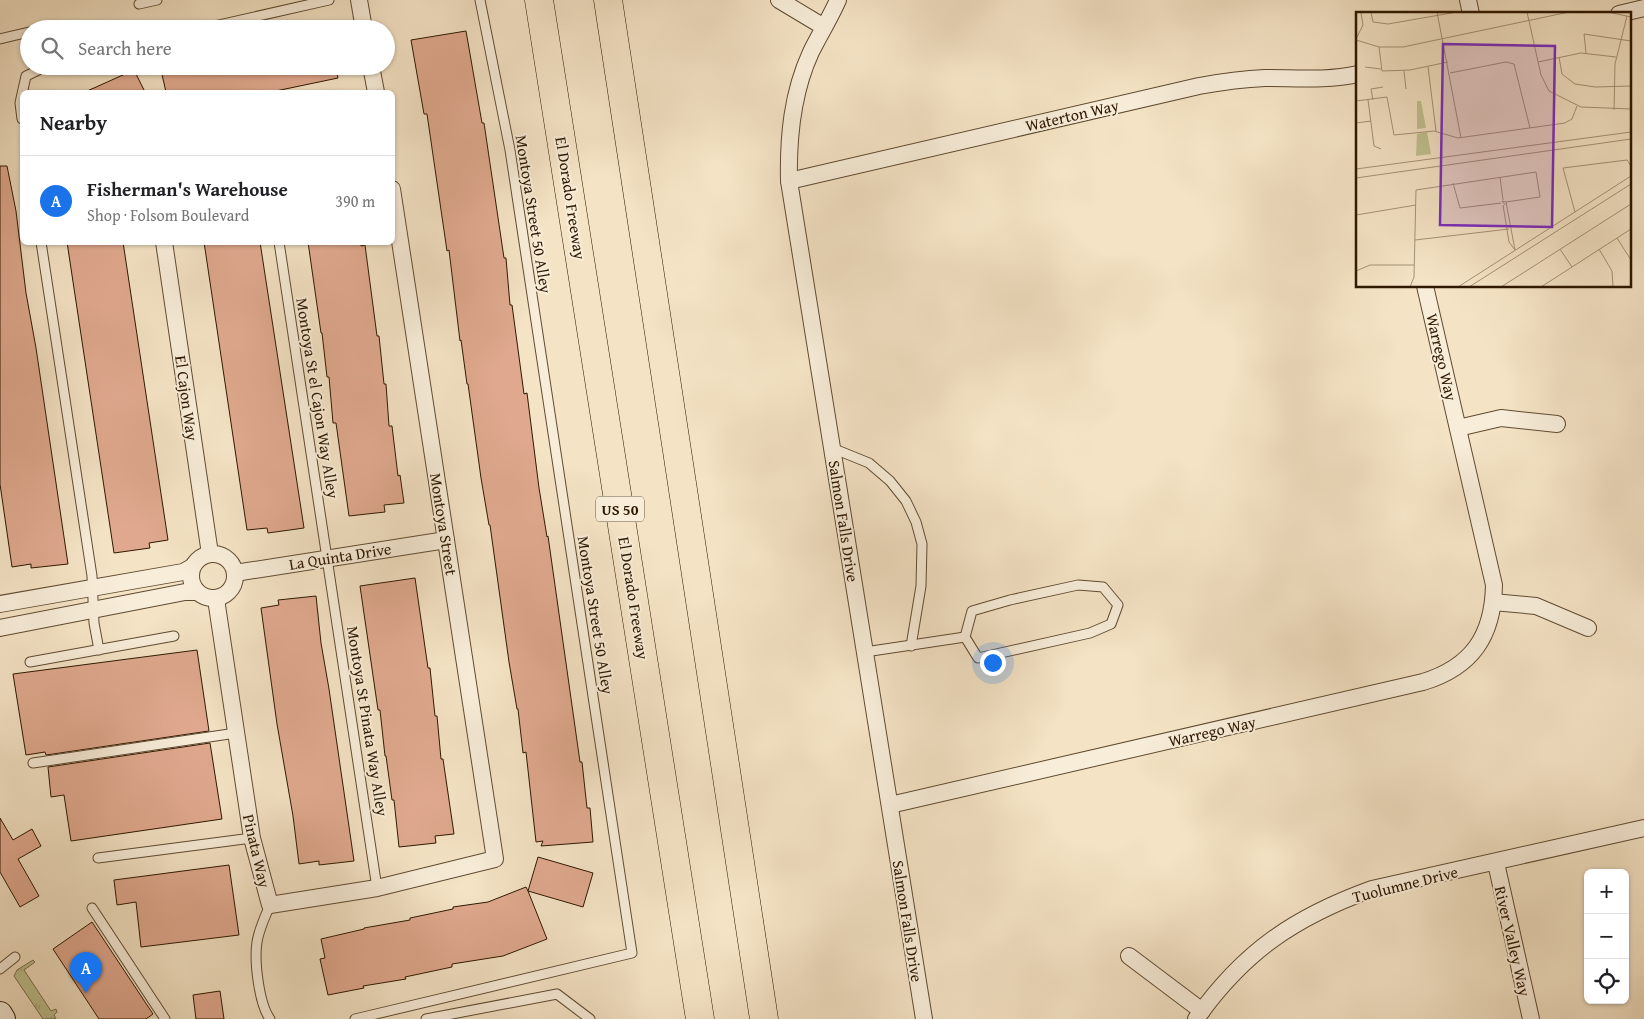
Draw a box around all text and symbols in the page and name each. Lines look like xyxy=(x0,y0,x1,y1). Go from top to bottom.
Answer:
inset map xyxy=(1356,12,1632,288)
search box xyxy=(20,20,395,75)
icon: search xyxy=(38,34,66,62)
text: Search here xyxy=(78,34,172,62)
street label: Waterton Way xyxy=(1023,93,1121,137)
text: Nearby xyxy=(40,107,107,138)
street label: Montoya Street 50 Alley xyxy=(510,133,558,295)
street label: El Dorado Freeway xyxy=(549,135,593,261)
text: Fisherman's Warehouse xyxy=(87,175,288,203)
text: A xyxy=(51,189,61,213)
text: 390 m xyxy=(335,189,375,213)
text: Shop · Folsom Boulevard xyxy=(87,203,249,227)
street label: Montoya St el Cajon Way Alley xyxy=(290,296,346,500)
street label: Warrego Way xyxy=(1420,311,1464,403)
street label: El Cajon Way xyxy=(169,354,205,442)
street label: Salmon Falls Drive xyxy=(823,458,865,584)
street label: Montoya Street xyxy=(424,471,464,577)
road number: US 50 xyxy=(596,496,644,522)
street label: Montoya Street 50 Alley xyxy=(572,534,620,696)
street label: El Dorado Freeway xyxy=(612,535,656,661)
street label: La Quinta Drive xyxy=(287,536,393,576)
street label: Montoya St Pinata Way Alley xyxy=(341,624,395,818)
your location xyxy=(980,650,1006,676)
street label: Warrego Way xyxy=(1166,709,1258,753)
street label: Pinata Way xyxy=(237,812,277,890)
street label: Salmon Falls Drive xyxy=(887,858,929,984)
street label: Tuolumne Drive xyxy=(1350,859,1460,909)
map controls xyxy=(1584,869,1629,1004)
button: + xyxy=(1584,869,1629,914)
street label: River Valley Way xyxy=(1489,883,1537,999)
button: − xyxy=(1584,914,1629,959)
pin: A xyxy=(70,952,102,993)
button: locate xyxy=(1584,959,1629,1004)

